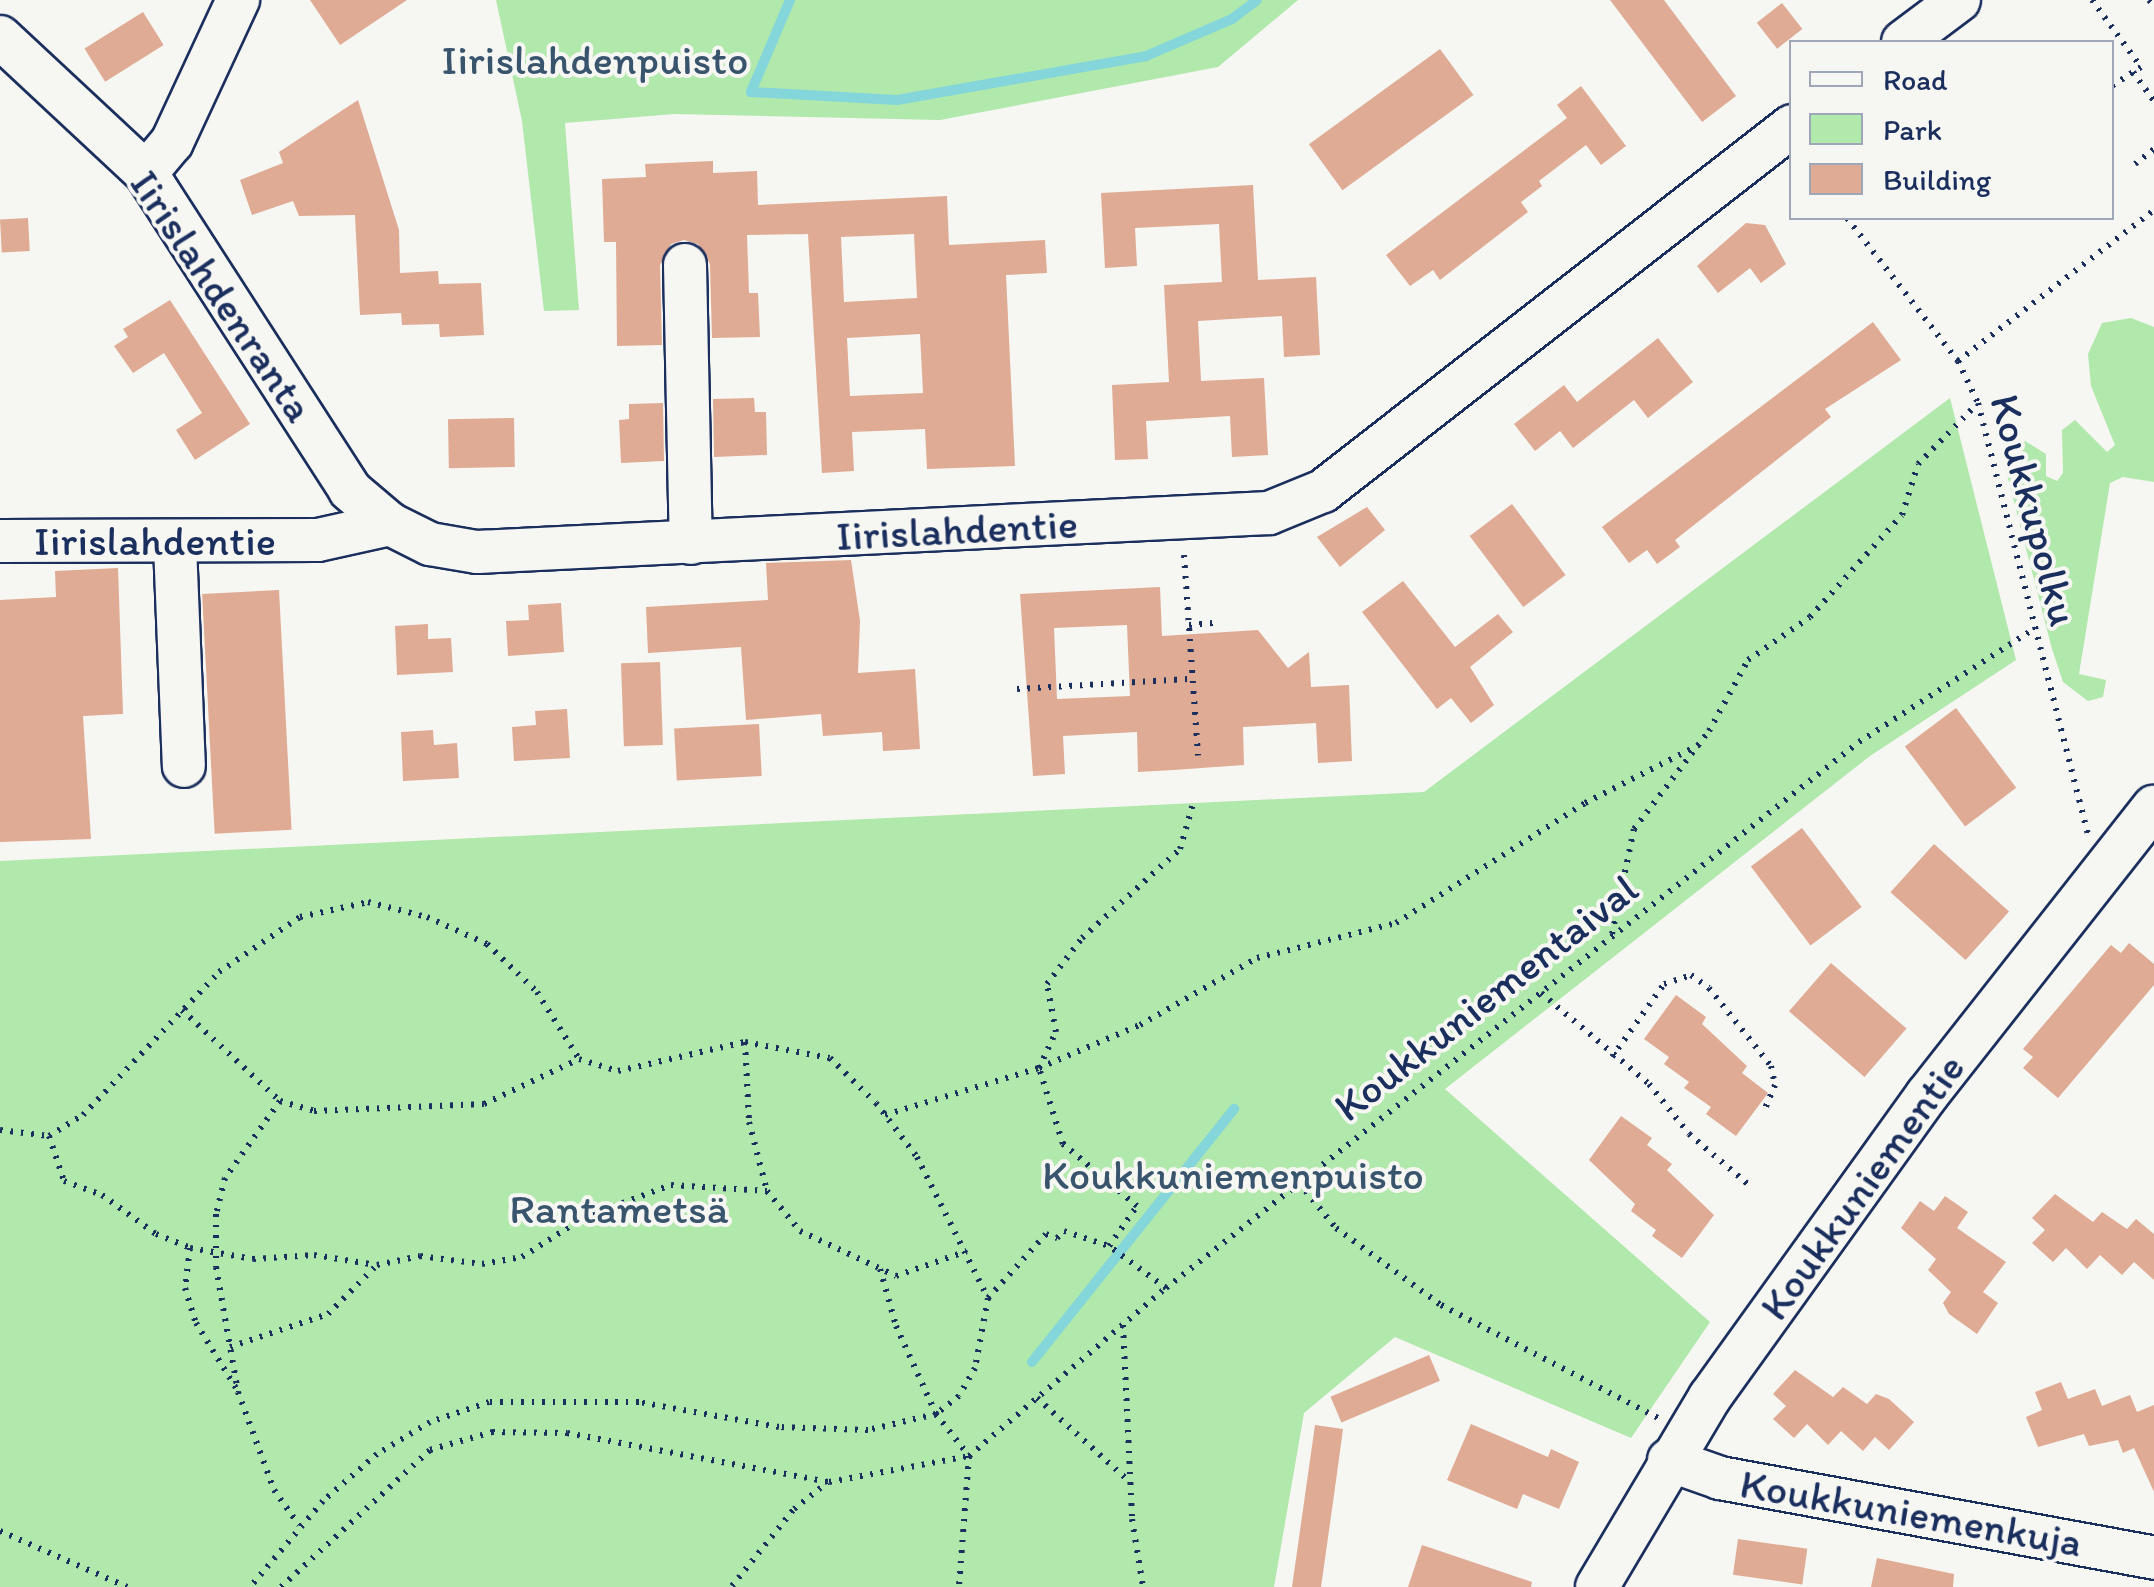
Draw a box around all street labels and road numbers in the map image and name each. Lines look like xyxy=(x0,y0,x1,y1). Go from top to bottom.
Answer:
street label: Iirislahdenranta xyxy=(119,161,325,431)
street label: Koukkupolku xyxy=(1979,389,2089,631)
street label: Iirislahdentie xyxy=(835,499,1079,561)
street label: Iirislahdentie xyxy=(34,516,276,566)
street label: Koukkuniementaival xyxy=(1324,864,1648,1132)
street label: Koukkuniementie xyxy=(1749,1044,1975,1330)
street label: Koukkuniemenkuja xyxy=(1736,1458,2086,1568)

